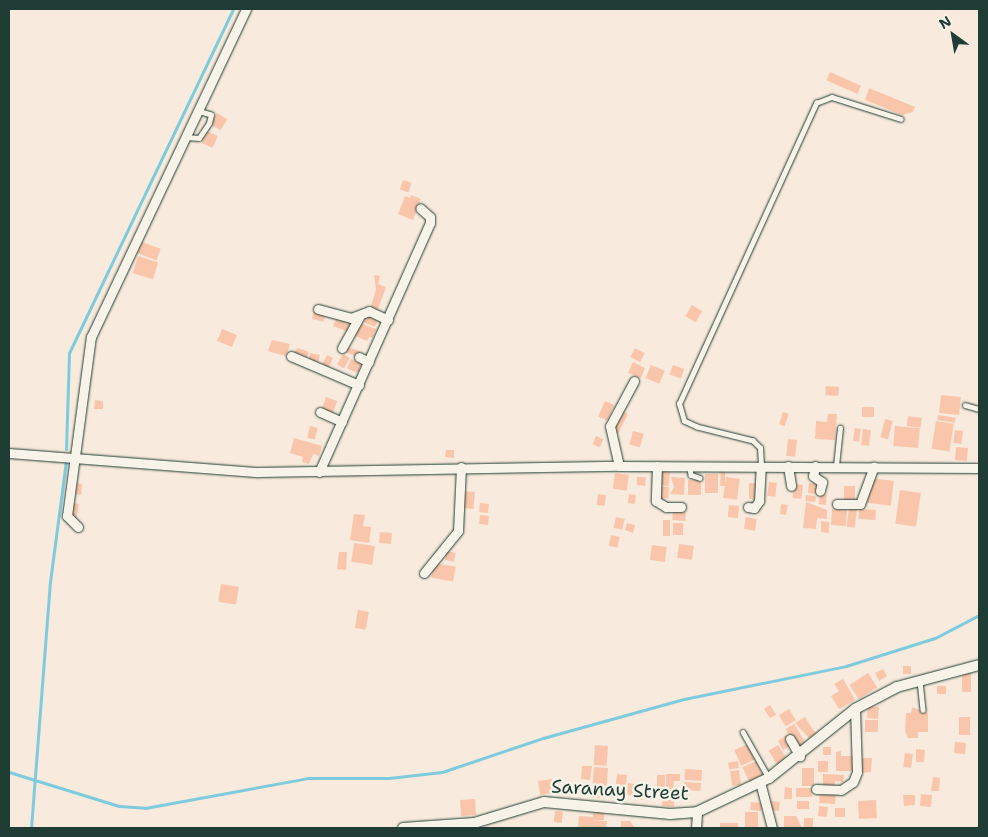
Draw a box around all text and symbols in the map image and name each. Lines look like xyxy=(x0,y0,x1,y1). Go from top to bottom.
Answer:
north arrow xyxy=(928,10,978,60)
text: N xyxy=(936,12,955,33)
street label: Saranay Street xyxy=(551,775,689,805)

